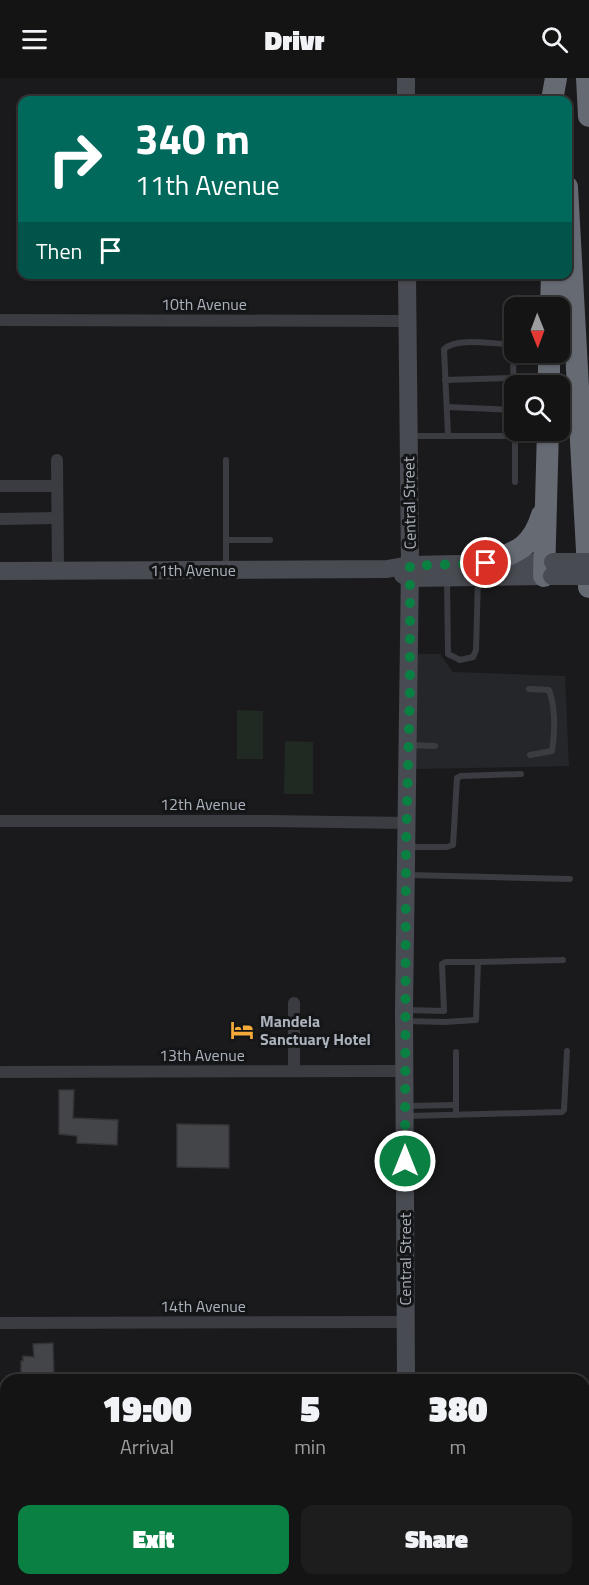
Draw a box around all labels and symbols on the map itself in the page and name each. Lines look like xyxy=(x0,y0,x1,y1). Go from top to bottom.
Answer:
street label: 10th Avenue xyxy=(161,292,247,316)
north arrow xyxy=(504,297,570,363)
street label: Central Street xyxy=(396,456,422,550)
pin xyxy=(460,537,511,588)
street label: 11th Avenue xyxy=(150,558,236,582)
street label: 12th Avenue xyxy=(160,792,246,816)
place label: Mandela Sanctuary Hotel xyxy=(260,1009,371,1051)
hotel icon: Mandela Sanctuary Hotel xyxy=(229,1017,255,1043)
street label: 13th Avenue xyxy=(159,1043,245,1067)
position arrow xyxy=(373,1129,437,1193)
street label: Central Street xyxy=(393,1212,417,1305)
street label: 14th Avenue xyxy=(160,1294,246,1318)

